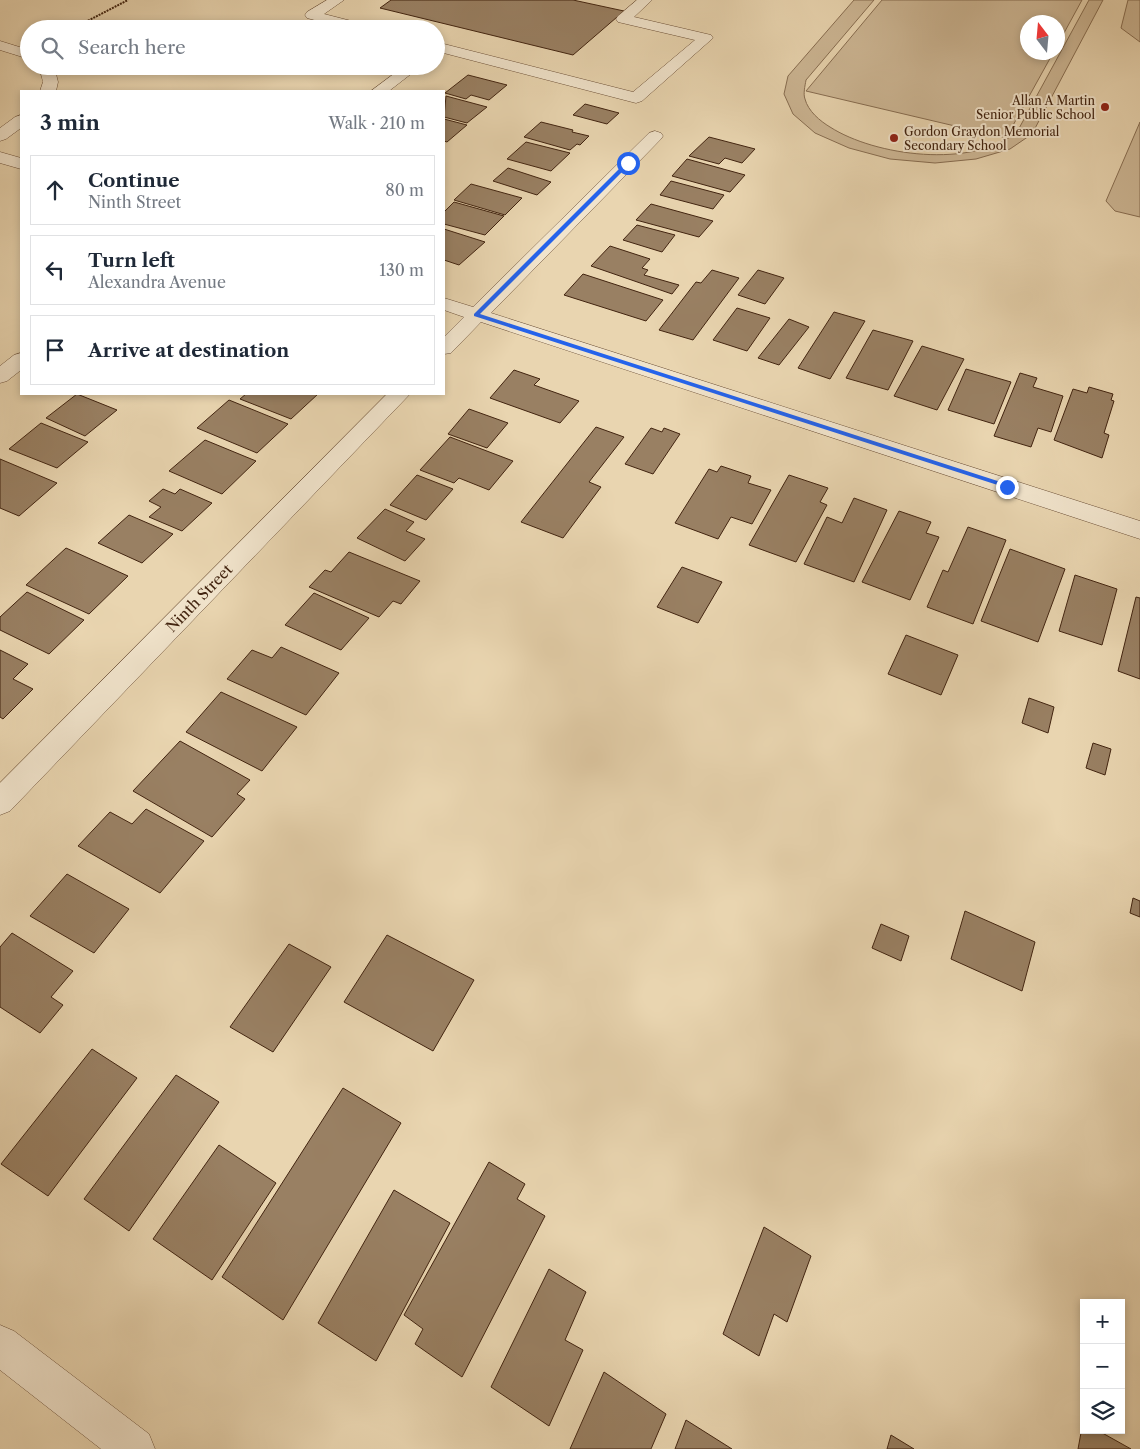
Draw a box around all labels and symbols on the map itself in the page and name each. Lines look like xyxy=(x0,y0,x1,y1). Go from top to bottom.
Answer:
north arrow xyxy=(1020,15,1065,60)
place label: Allan A Martin Senior Public School xyxy=(976,93,1095,122)
marker: Allan A Martin Senior Public School xyxy=(1099,101,1111,113)
place label: Gordon Graydon Memorial Secondary School xyxy=(904,124,1060,153)
marker: Gordon Graydon Memorial Secondary School xyxy=(888,132,900,144)
route start xyxy=(617,152,640,175)
route end xyxy=(996,476,1019,499)
street label: Ninth Street xyxy=(162,559,237,636)

